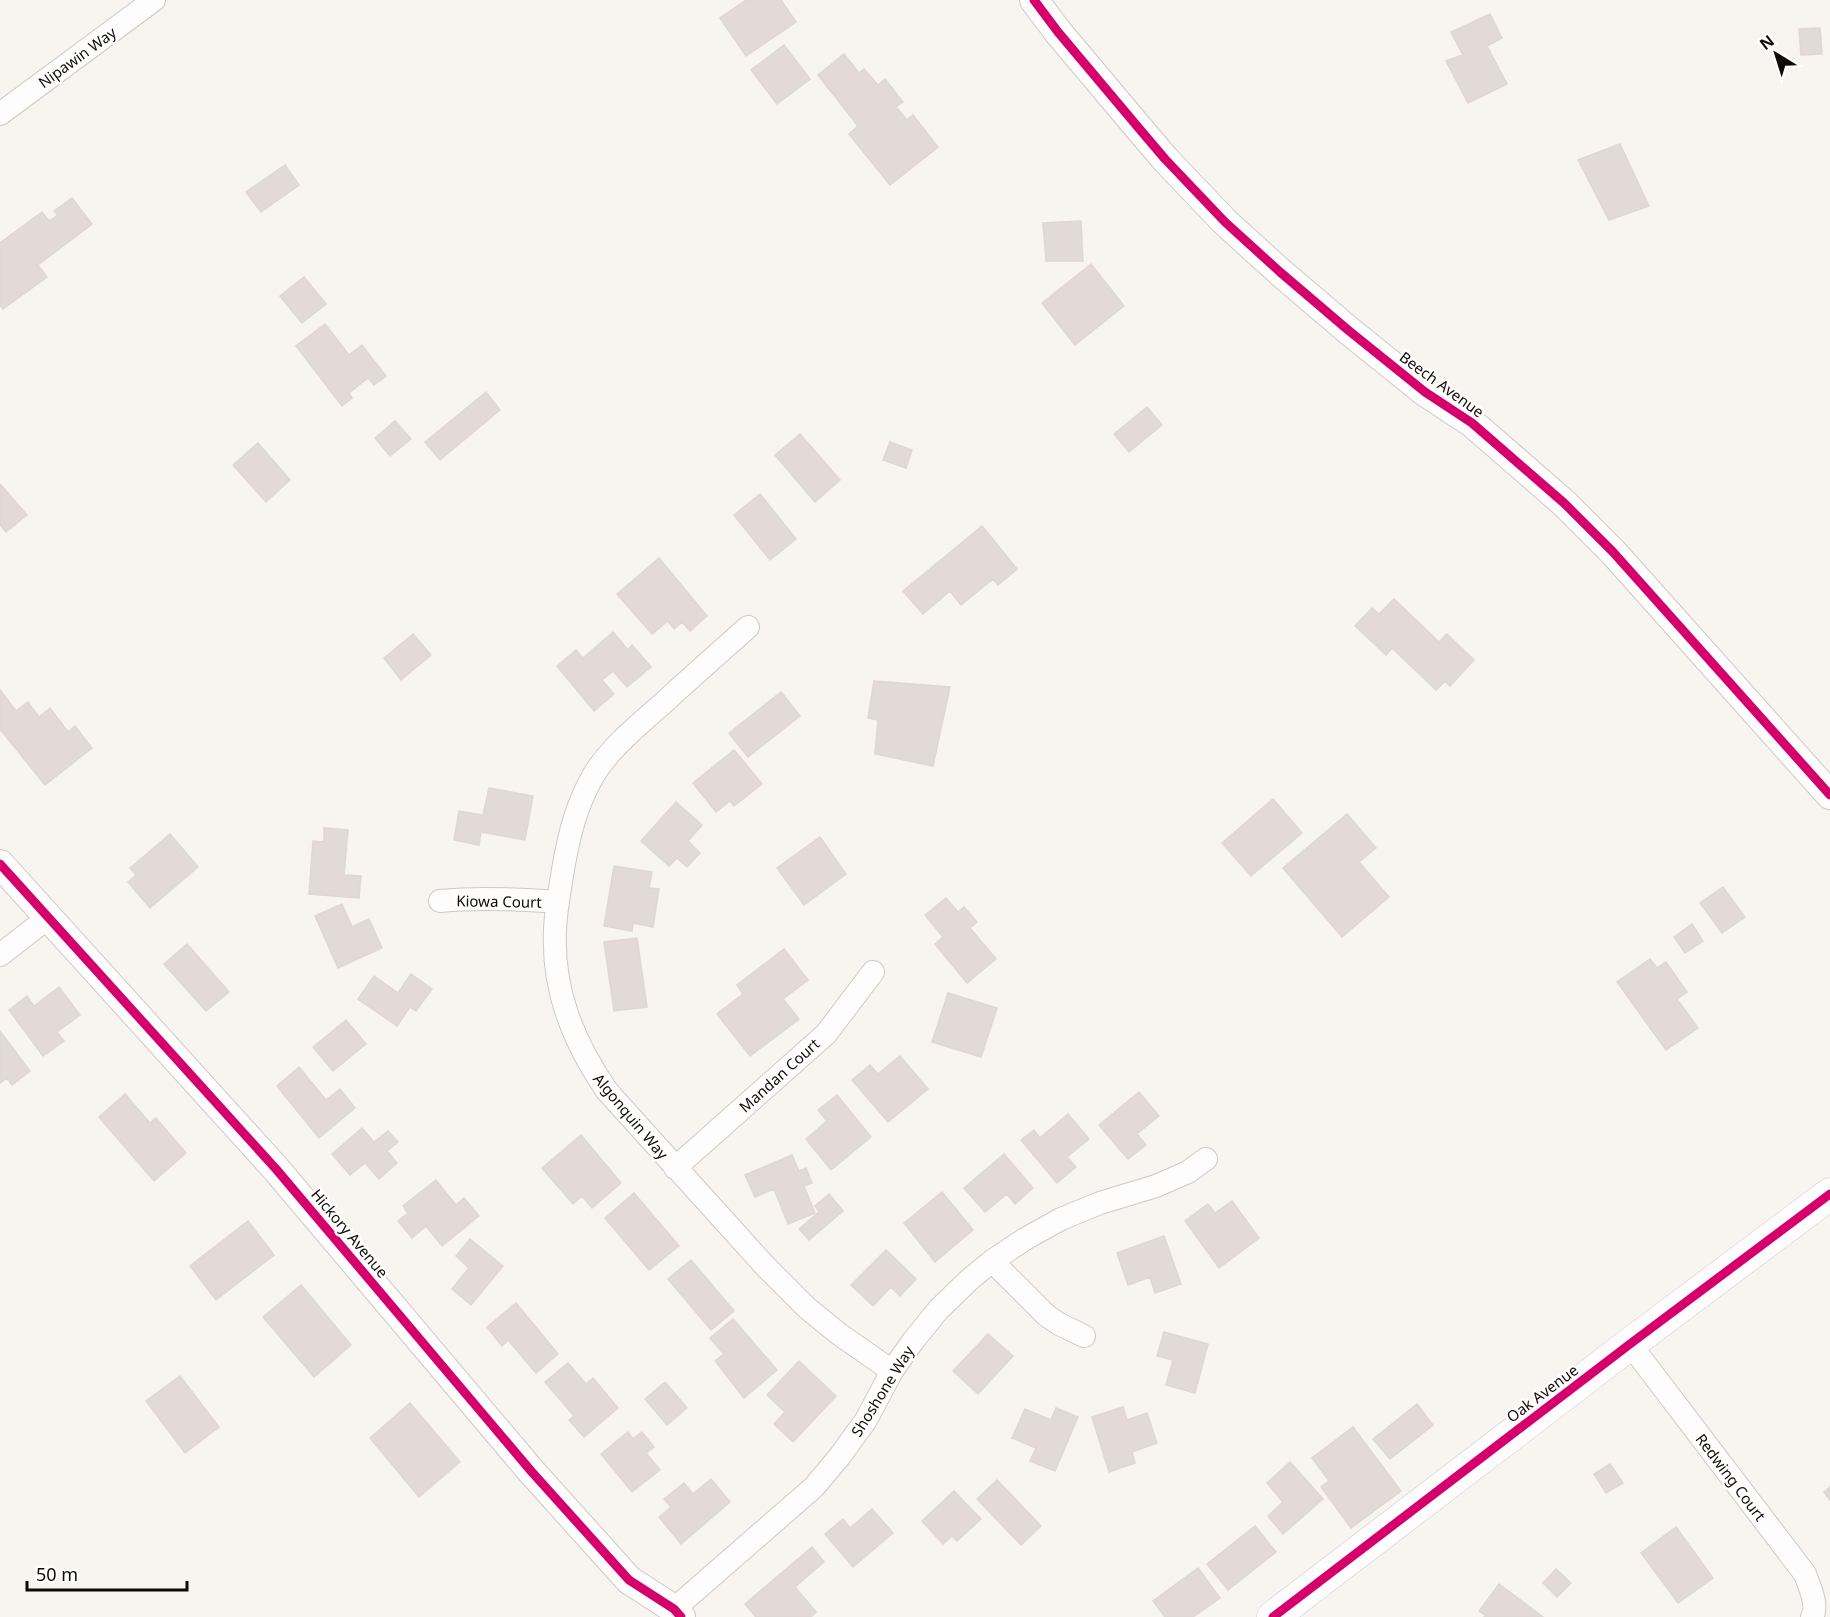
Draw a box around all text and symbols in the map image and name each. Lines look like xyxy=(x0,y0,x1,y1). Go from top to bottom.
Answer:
street label: Nipawin Way xyxy=(34,22,120,92)
north arrow xyxy=(1746,24,1806,84)
text: N xyxy=(1755,30,1779,55)
street label: Beech Avenue xyxy=(1396,347,1488,421)
street label: Kiowa Court xyxy=(456,890,542,912)
street label: Mandan Court xyxy=(735,1033,824,1116)
street label: Algonquin Way xyxy=(589,1069,673,1163)
street label: Hickory Avenue xyxy=(307,1185,393,1281)
street label: Shoshone Way xyxy=(846,1342,918,1440)
street label: Oak Avenue xyxy=(1502,1360,1582,1426)
street label: Redwing Court xyxy=(1692,1429,1771,1525)
scale bar xyxy=(27,1554,188,1592)
text: 50 m xyxy=(36,1562,78,1586)

